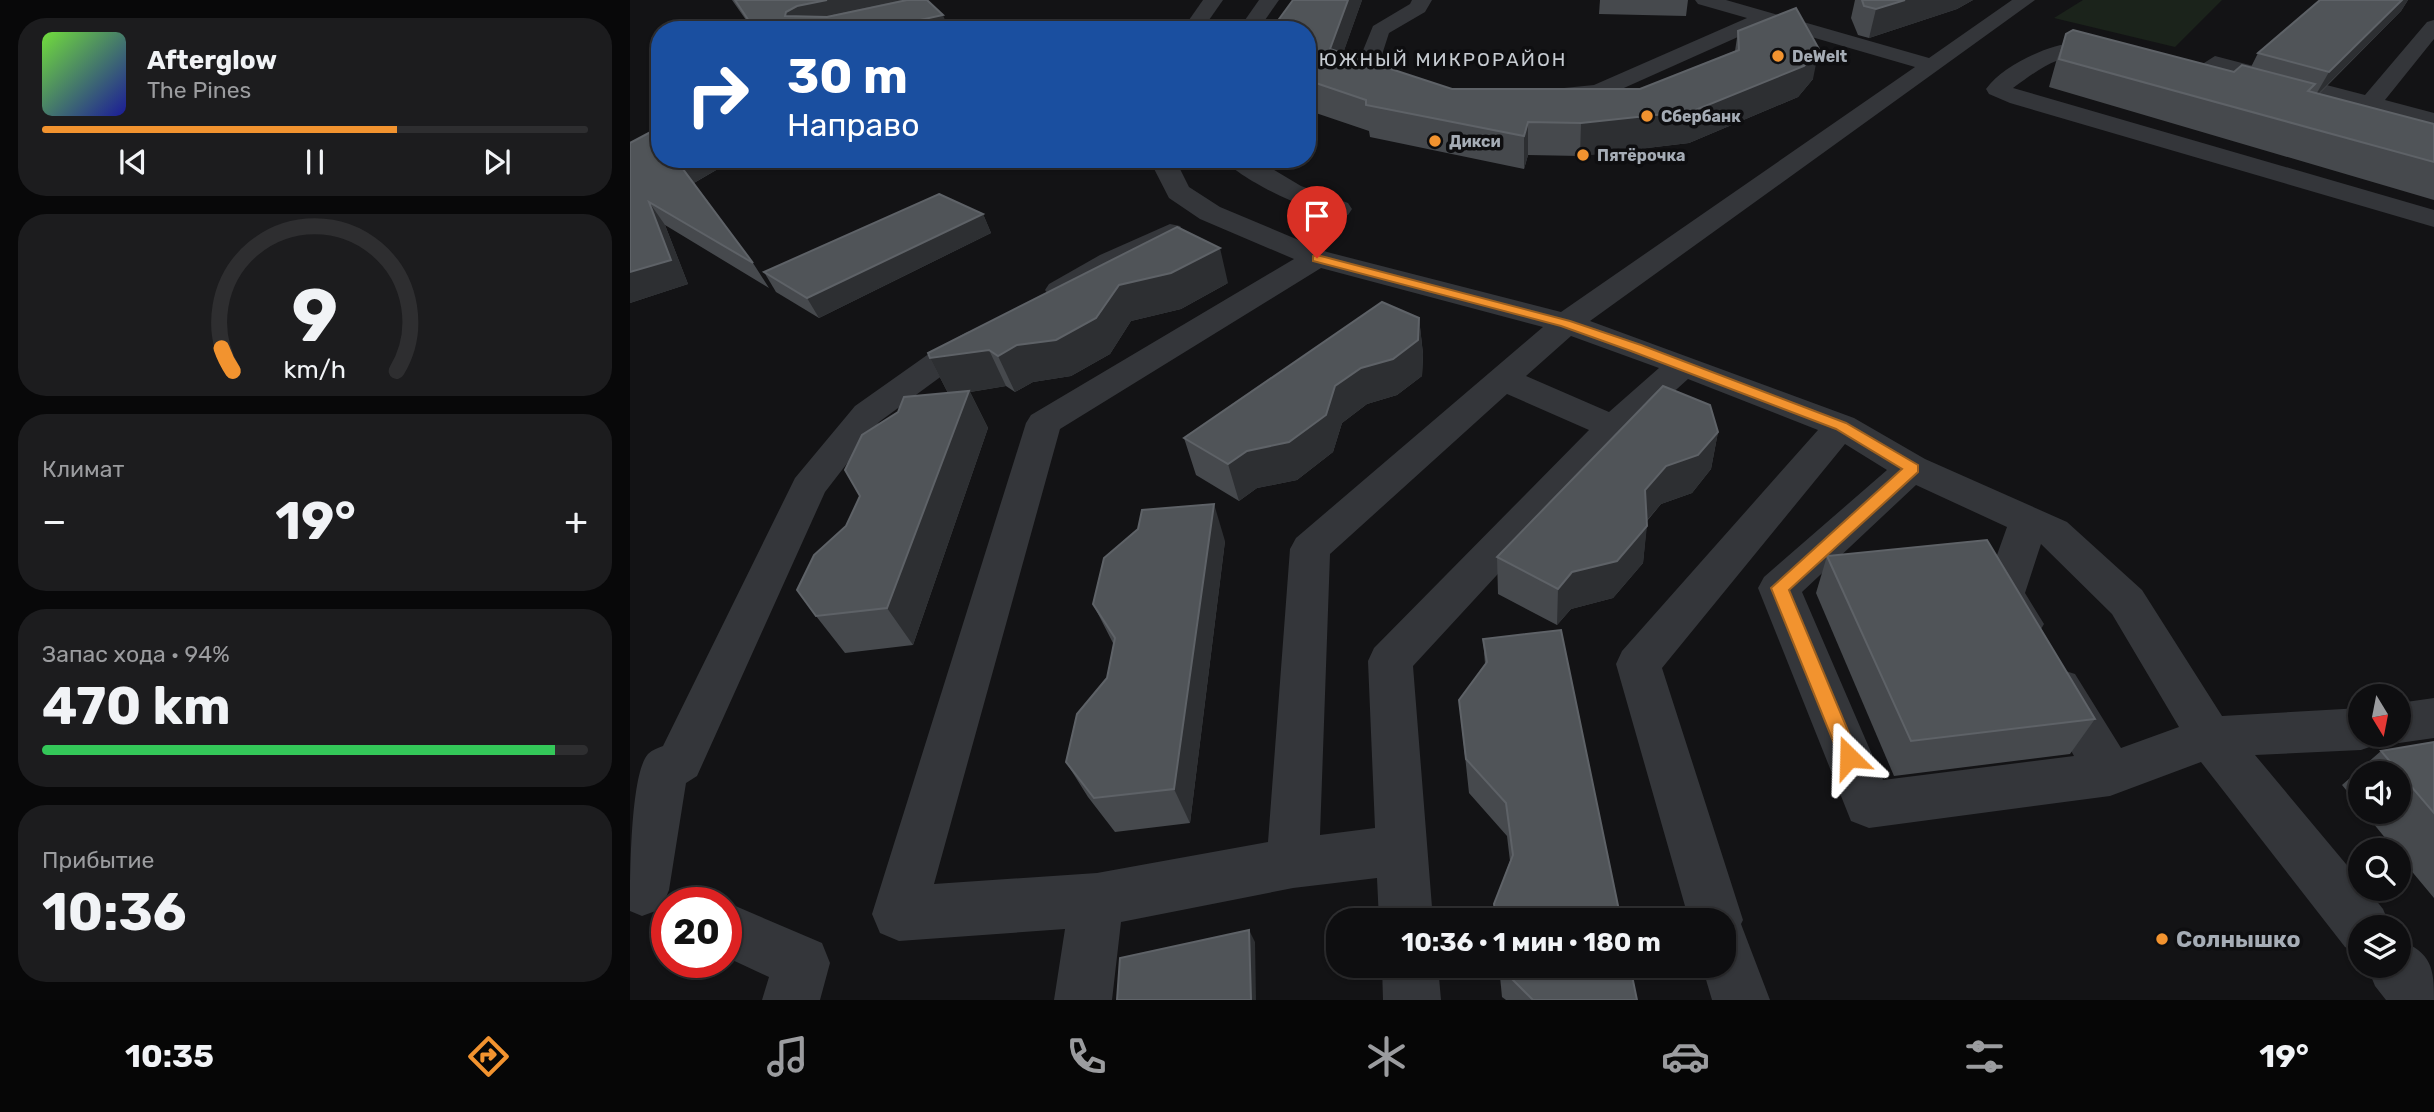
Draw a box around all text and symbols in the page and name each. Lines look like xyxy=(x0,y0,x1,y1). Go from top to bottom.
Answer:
text: Afterglow xyxy=(147,45,277,76)
text: 30 m xyxy=(787,47,908,105)
place label: DeWelt xyxy=(1792,47,1848,66)
district label: ЮЖНЫЙ МИКРОРАЙОН xyxy=(1319,48,1567,71)
marker: DeWelt xyxy=(1770,48,1786,64)
icon: right xyxy=(672,49,763,140)
text: The Pines xyxy=(147,76,251,104)
text: Направо xyxy=(787,106,920,144)
place label: Сбербанк xyxy=(1661,107,1741,126)
marker: Сбербанк xyxy=(1639,108,1655,124)
place label: Дикси xyxy=(1449,132,1501,151)
marker: Дикси xyxy=(1427,133,1443,149)
icon: previous xyxy=(114,143,152,181)
icon: pause xyxy=(296,143,334,181)
icon: next xyxy=(478,143,516,181)
place label: Пятёрочка xyxy=(1597,146,1686,165)
marker: Пятёрочка xyxy=(1575,147,1591,163)
pin xyxy=(1287,186,1347,258)
icon: arrive xyxy=(1298,197,1336,235)
text: 9 xyxy=(292,273,338,359)
text: km/h xyxy=(284,354,346,383)
text: Климат xyxy=(42,455,124,483)
text: 19° xyxy=(275,490,356,552)
text: − xyxy=(42,498,67,544)
text: + xyxy=(564,498,588,544)
text: Запас хода · 94% xyxy=(42,640,230,668)
text: 470 km xyxy=(42,675,231,737)
north arrow xyxy=(2348,684,2412,747)
map controls xyxy=(2348,684,2411,978)
position arrow xyxy=(1812,720,1886,794)
button: sound xyxy=(2348,761,2411,824)
button: search xyxy=(2348,838,2411,901)
text: Прибытие xyxy=(42,846,154,874)
text: 10:36 xyxy=(42,881,187,943)
speed limit sign: 20 xyxy=(651,887,742,978)
button: layers xyxy=(2348,915,2411,978)
place label: Солнышко xyxy=(2176,925,2301,953)
text: 10:36 · 1 мин · 180 m xyxy=(1401,927,1661,958)
marker: Солнышко xyxy=(2154,931,2170,947)
icon: directions xyxy=(464,1032,513,1081)
icon: music xyxy=(763,1032,812,1081)
icon: phone xyxy=(1062,1032,1111,1081)
icon: climate xyxy=(1362,1032,1411,1081)
icon: car xyxy=(1661,1032,1710,1081)
icon: filters xyxy=(1960,1032,2009,1081)
text: 10:35 xyxy=(125,1037,214,1075)
text: 19° xyxy=(2259,1037,2309,1075)

